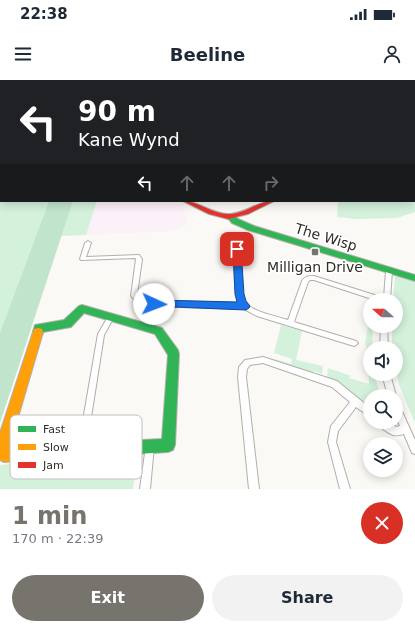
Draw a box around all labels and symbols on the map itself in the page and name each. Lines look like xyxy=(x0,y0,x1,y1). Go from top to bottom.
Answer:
street label: The Wisp xyxy=(292,220,359,254)
pin xyxy=(220,232,254,266)
marker: Milligan Drive xyxy=(310,247,320,257)
place label: Milligan Drive xyxy=(267,259,363,275)
position arrow xyxy=(133,283,175,325)
north arrow xyxy=(363,293,403,333)
legend xyxy=(10,415,142,479)
text: Fast xyxy=(43,423,66,436)
text: Slow xyxy=(43,441,69,454)
text: Jam xyxy=(42,459,64,472)

